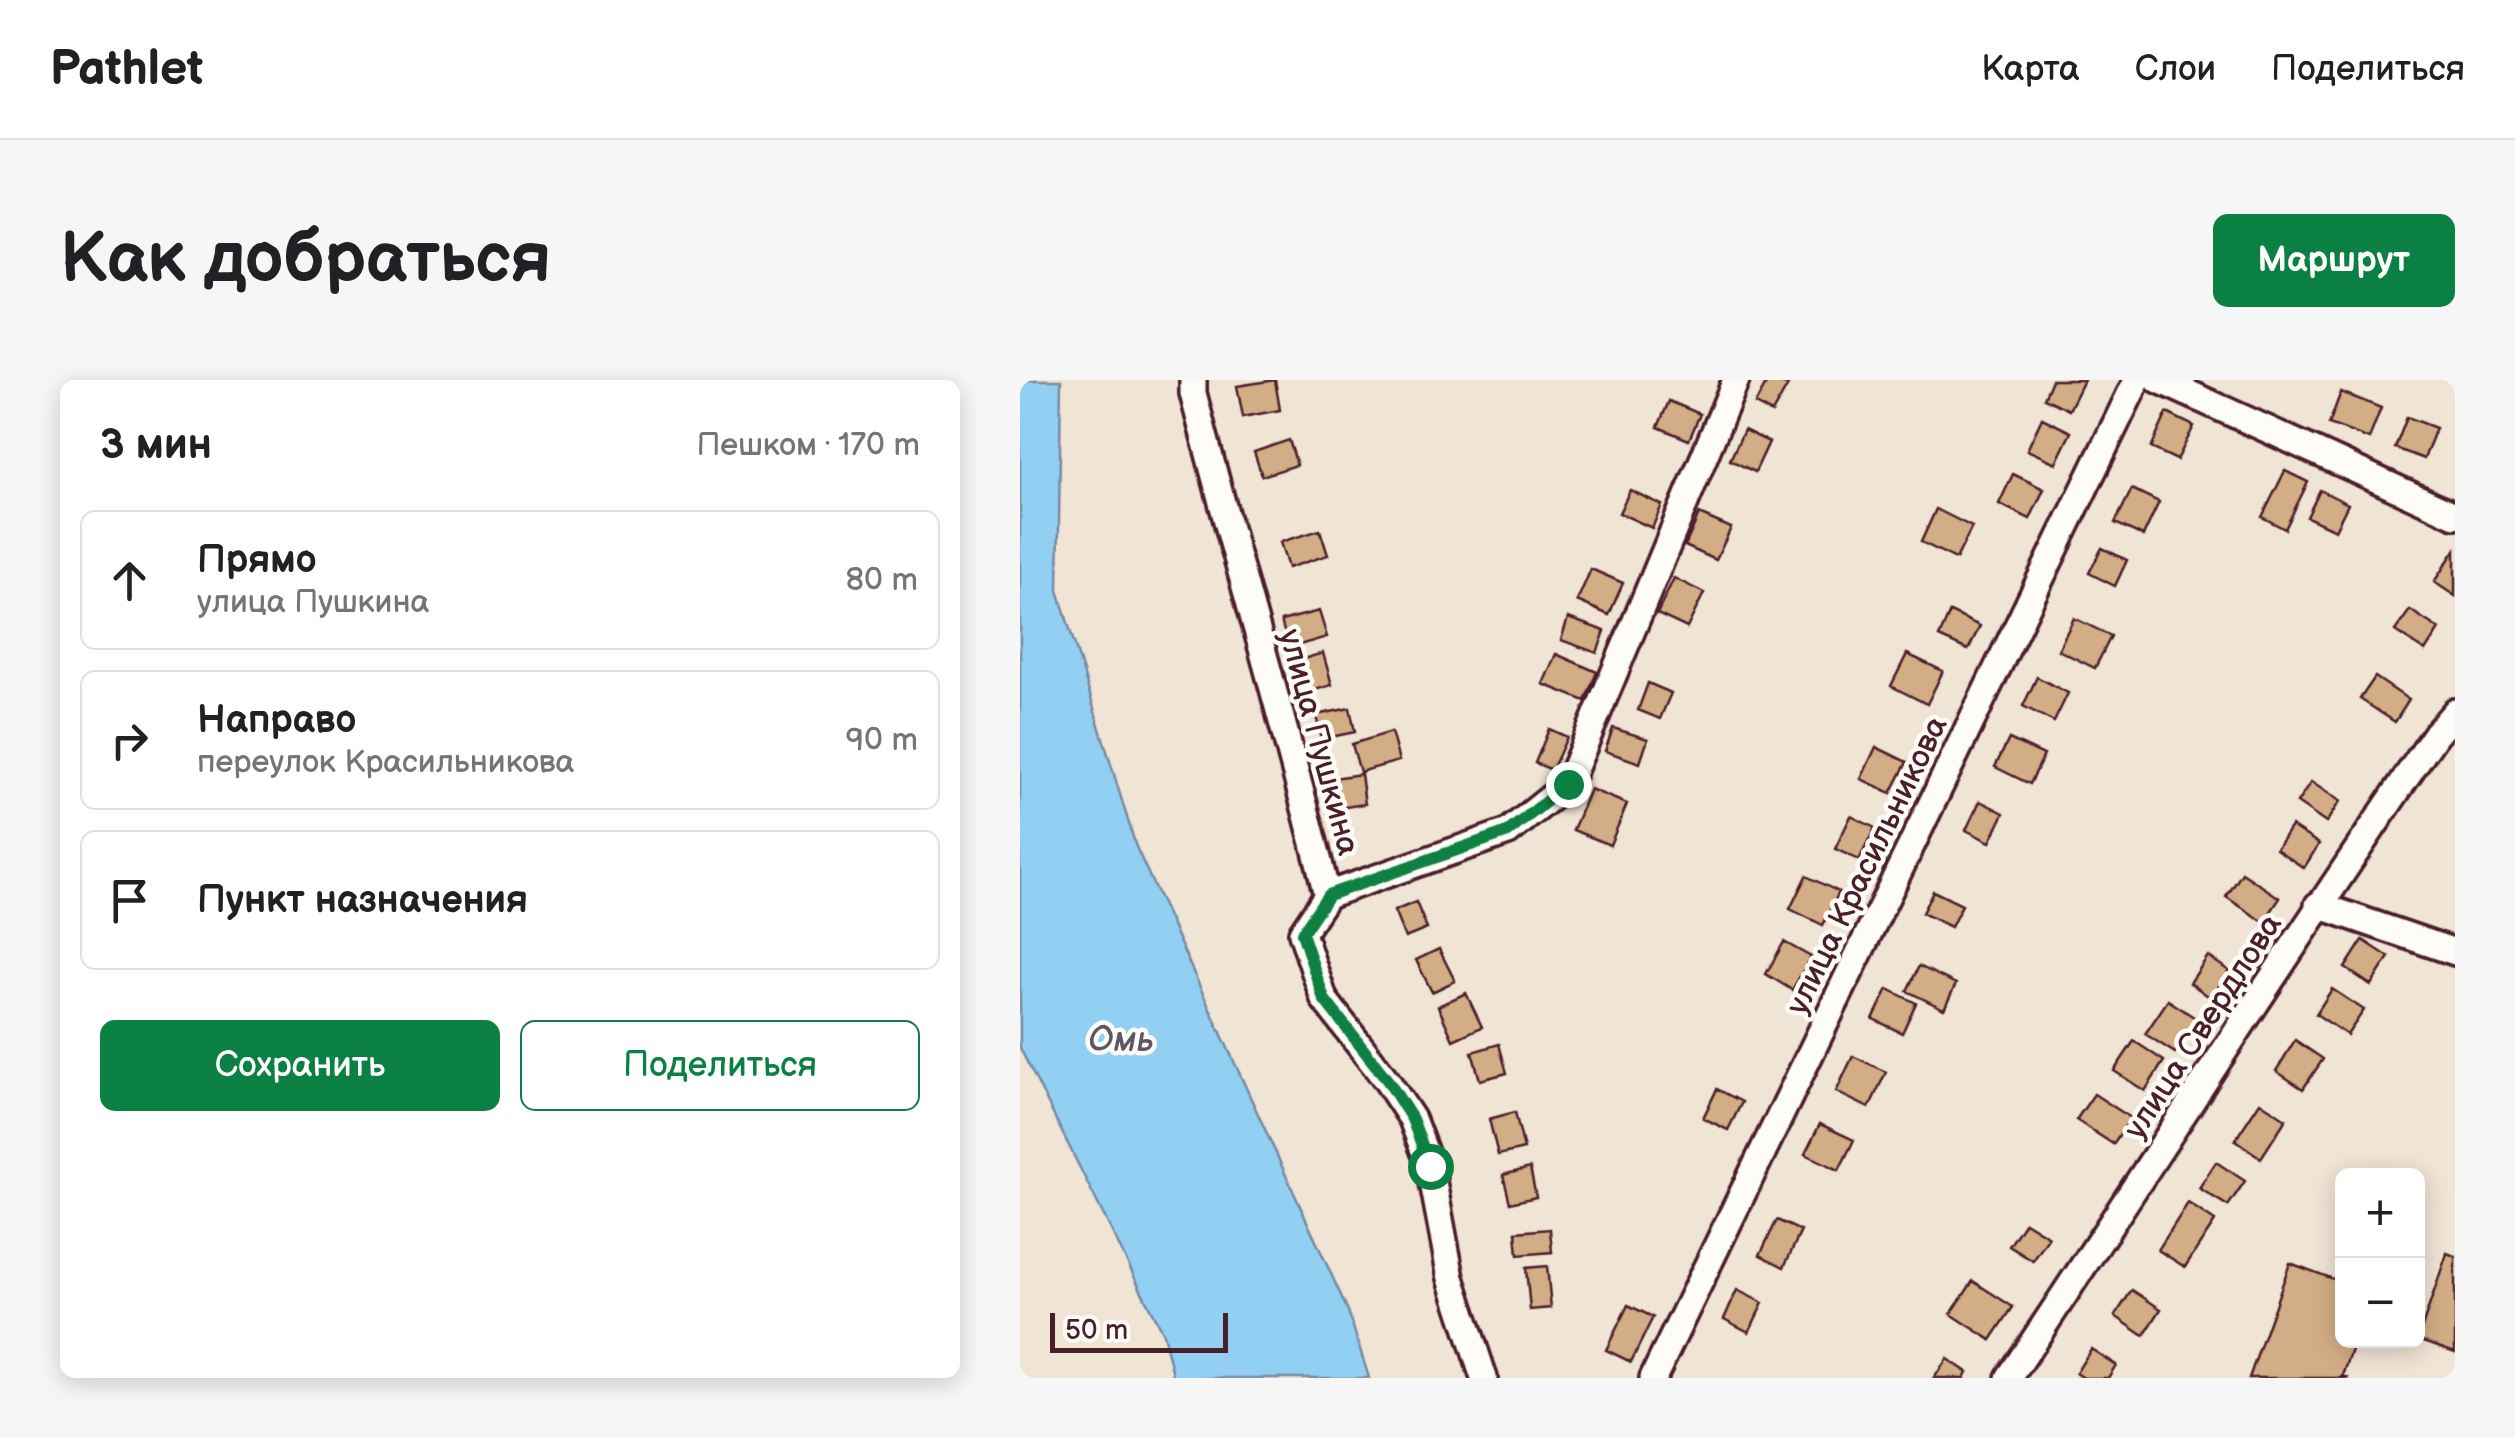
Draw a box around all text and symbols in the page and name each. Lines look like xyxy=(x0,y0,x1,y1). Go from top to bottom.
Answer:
text: Pathlet xyxy=(50,41,203,98)
text: Карта xyxy=(1981,48,2080,91)
text: Слои xyxy=(2135,48,2216,91)
text: Поделиться xyxy=(2271,48,2465,91)
button: Маршрут xyxy=(2213,214,2455,307)
text: Как добраться xyxy=(60,218,551,302)
text: 3 мин xyxy=(100,420,212,471)
text: Пешком · 170 m xyxy=(696,426,920,465)
text: Прямо xyxy=(197,538,316,583)
icon: ahead xyxy=(102,553,157,608)
text: 80 m xyxy=(845,561,918,600)
text: улица Пушкина xyxy=(197,583,429,622)
street label: улица Пушкина xyxy=(1270,625,1367,860)
text: Направо xyxy=(197,698,356,743)
street label: улица Красильникова xyxy=(1778,710,1957,1021)
icon: right xyxy=(102,713,157,768)
text: 90 m xyxy=(846,721,918,760)
text: переулок Красильникова xyxy=(197,743,575,782)
route end xyxy=(1546,762,1592,808)
icon: arrive xyxy=(102,873,157,928)
text: Пункт назначения xyxy=(197,878,528,923)
street label: улица Свердлова xyxy=(2116,907,2291,1147)
water label: Омь xyxy=(1088,1019,1154,1062)
button: Сохранить xyxy=(100,1020,500,1111)
button: Поделиться xyxy=(520,1020,920,1111)
route start xyxy=(1408,1144,1454,1190)
map controls xyxy=(2335,1168,2425,1348)
button: + xyxy=(2335,1168,2425,1258)
button: − xyxy=(2335,1258,2425,1348)
scale bar xyxy=(1050,1308,1228,1353)
text: 50 m xyxy=(1065,1314,1128,1347)

